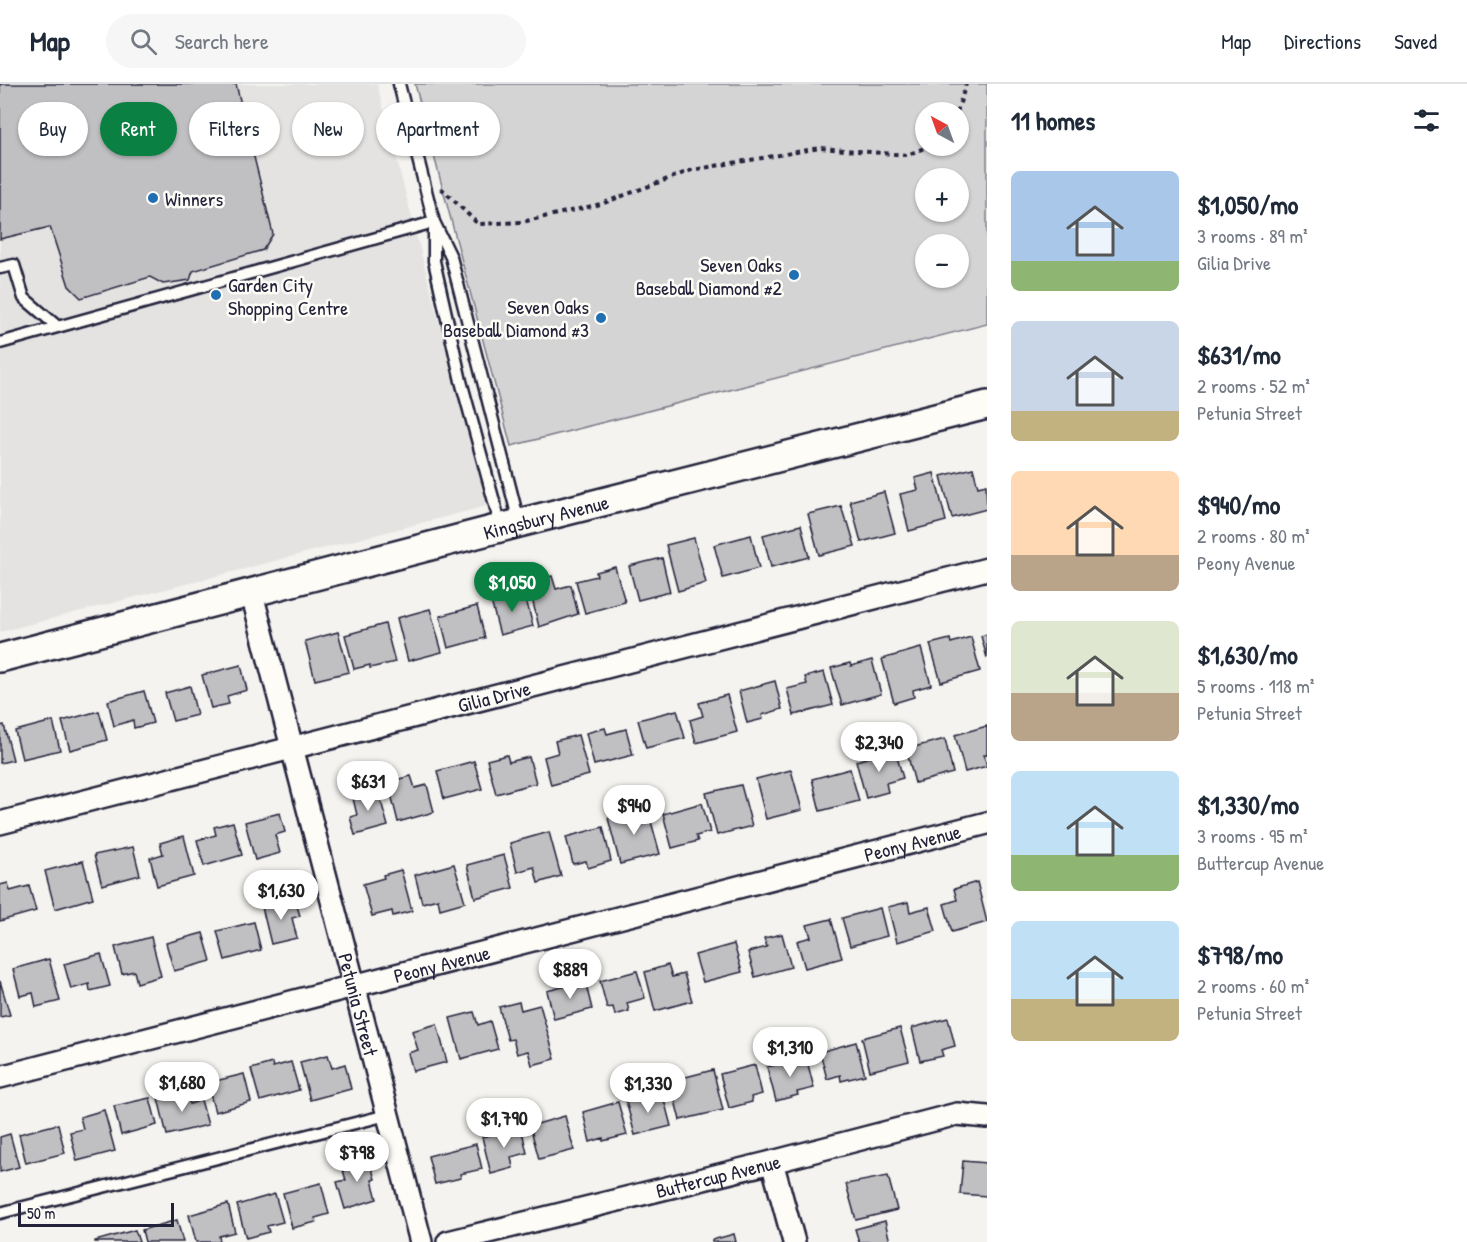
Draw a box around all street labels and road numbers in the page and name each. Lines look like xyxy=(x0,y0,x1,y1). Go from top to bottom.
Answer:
street label: Kingsbury Avenue xyxy=(480,487,611,545)
street label: Gilia Drive xyxy=(455,674,533,718)
street label: Peony Avenue xyxy=(861,817,963,868)
street label: Peony Avenue xyxy=(391,938,493,989)
street label: Petunia Street xyxy=(333,950,386,1060)
street label: Buttercup Avenue xyxy=(653,1147,783,1204)

